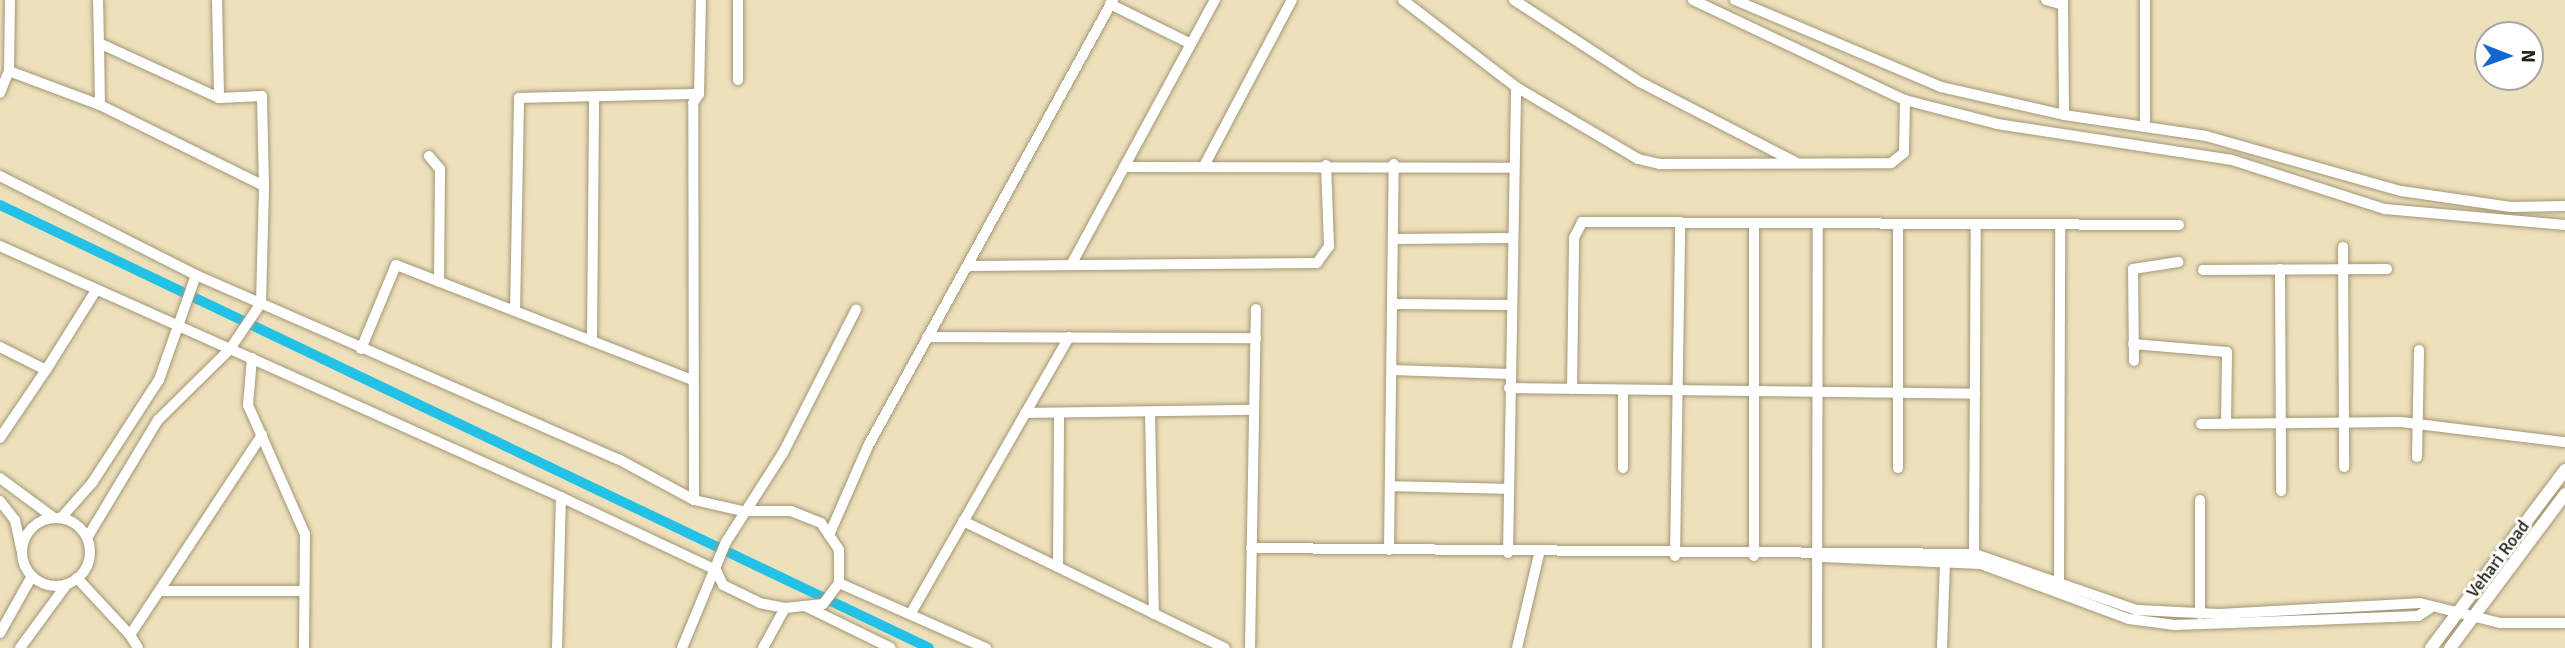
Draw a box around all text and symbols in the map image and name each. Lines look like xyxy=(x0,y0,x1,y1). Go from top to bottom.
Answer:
north arrow xyxy=(2474,21,2544,91)
text: N xyxy=(2516,50,2540,63)
street label: Vehari Road xyxy=(2462,516,2534,602)

